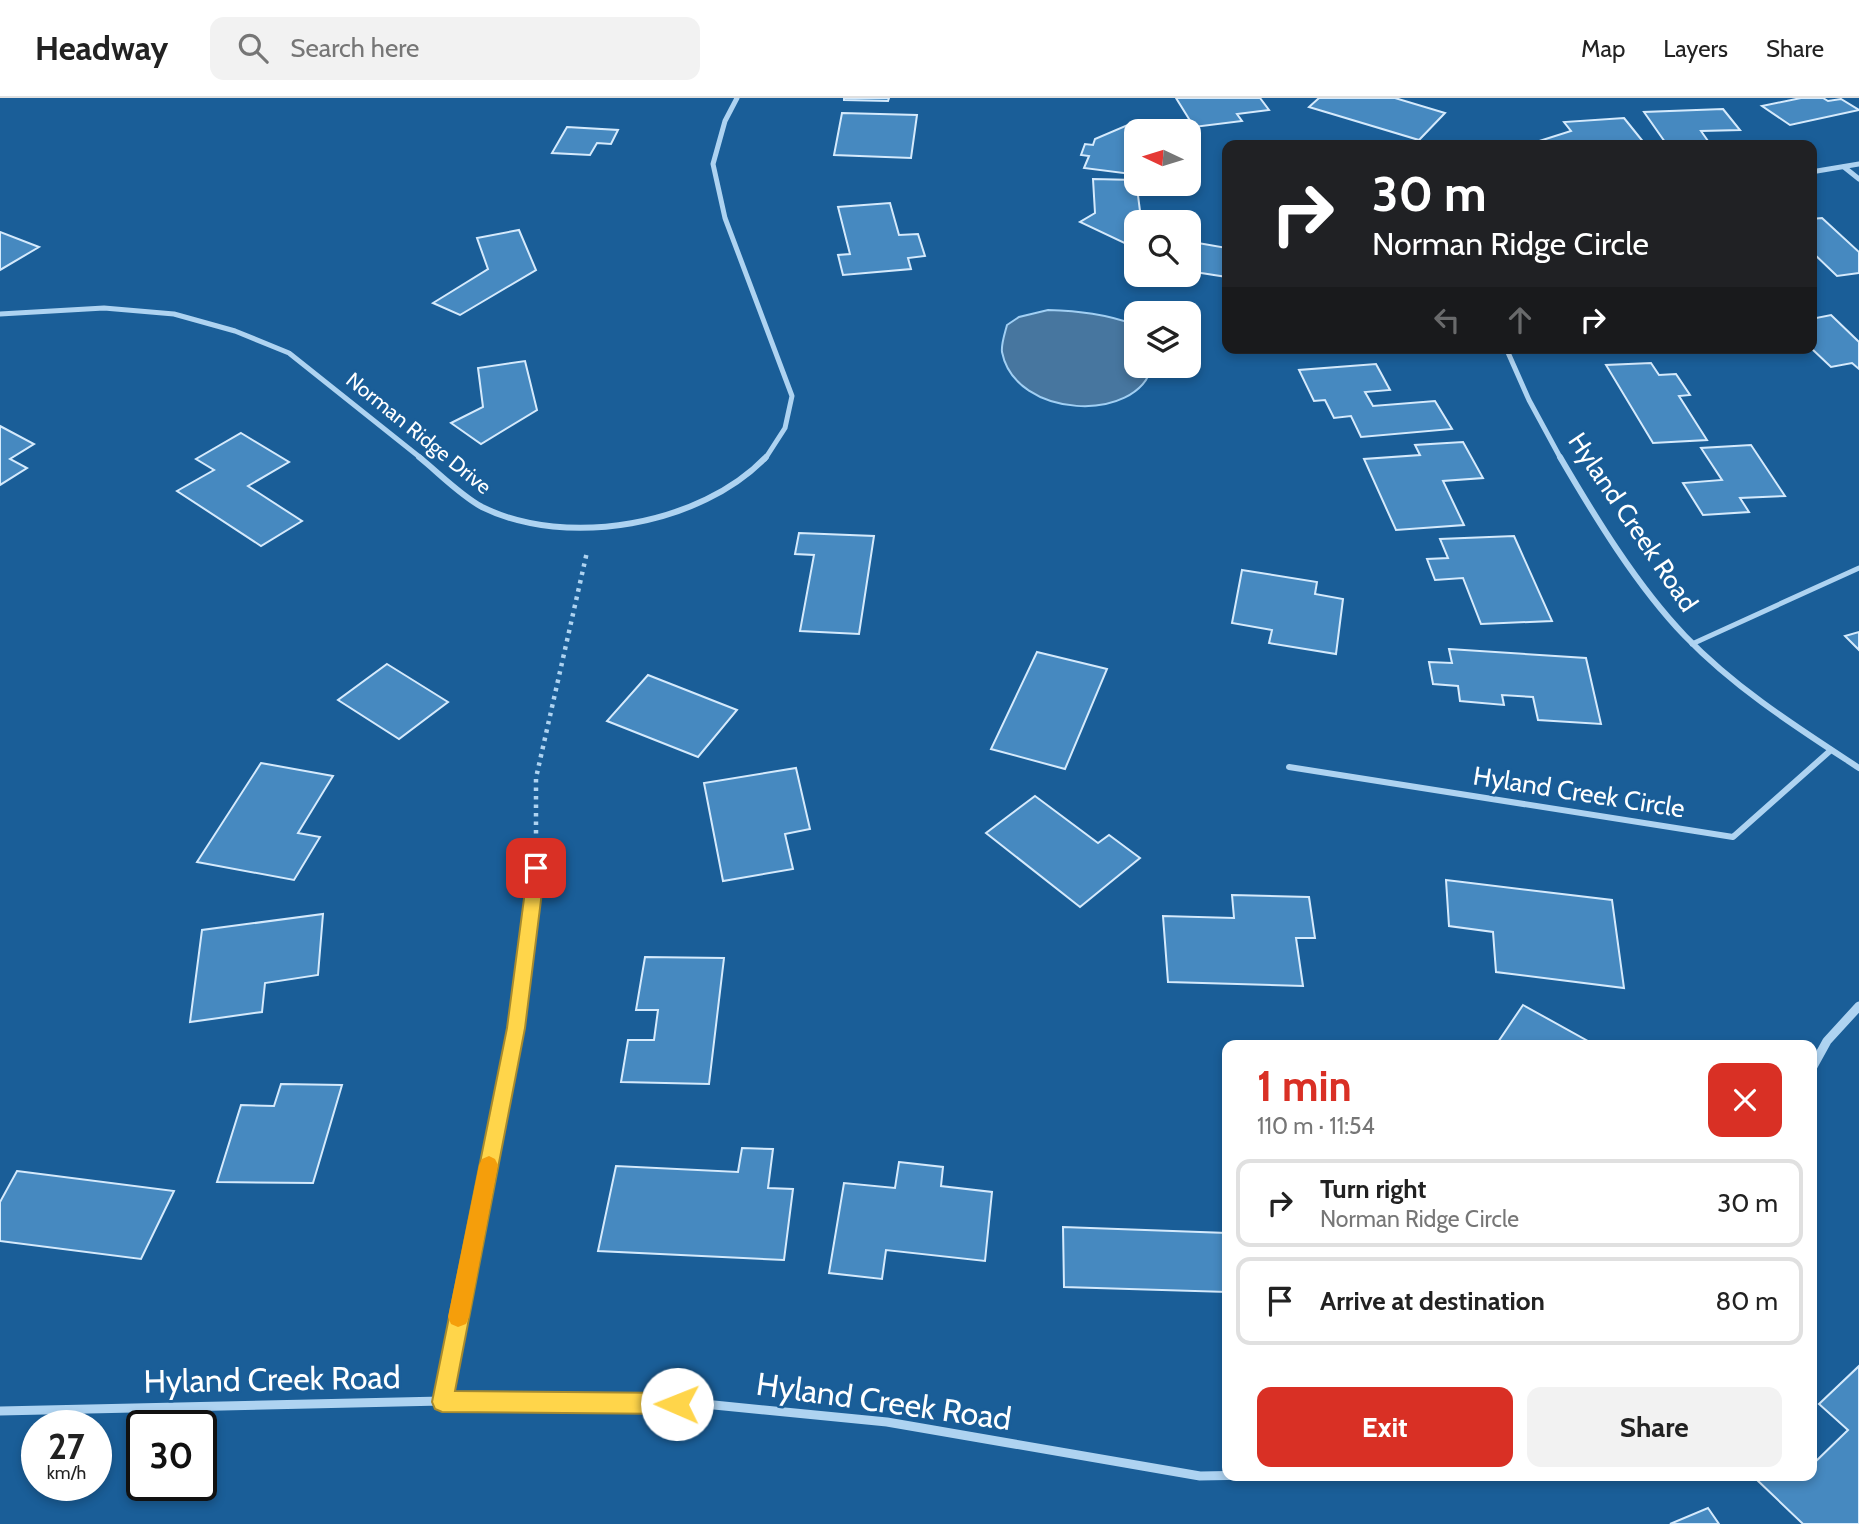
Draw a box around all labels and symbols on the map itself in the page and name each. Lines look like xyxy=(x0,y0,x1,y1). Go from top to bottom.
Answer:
north arrow xyxy=(1124,119,1200,196)
street label: Norman Ridge Drive xyxy=(341,367,497,499)
street label: Hyland Creek Road xyxy=(1561,426,1705,618)
street label: Hyland Creek Circle xyxy=(1471,759,1687,825)
pin xyxy=(506,838,566,898)
street label: Hyland Creek Road xyxy=(143,1357,401,1401)
street label: Hyland Creek Road xyxy=(754,1364,1014,1438)
position arrow xyxy=(640,1367,714,1441)
speed limit sign: 30 xyxy=(126,1410,217,1501)

